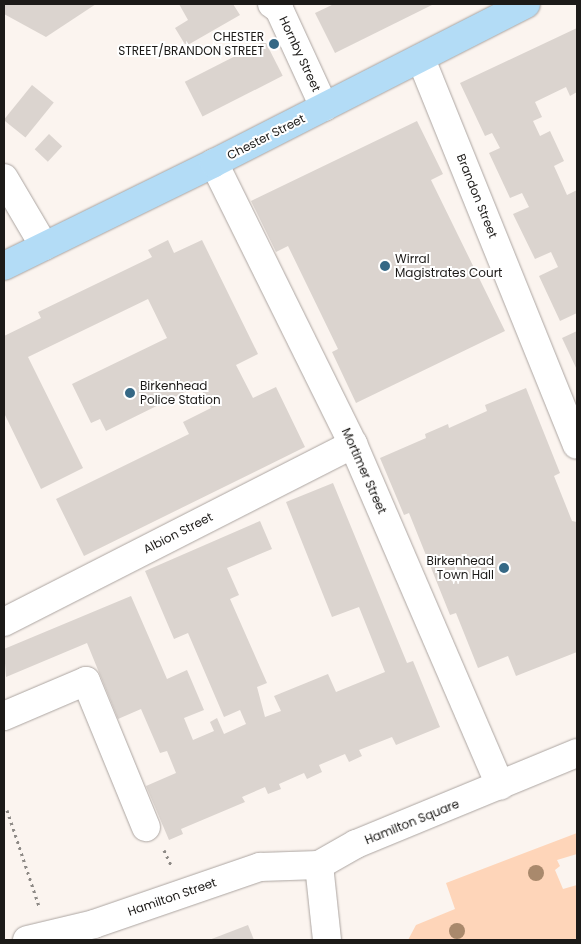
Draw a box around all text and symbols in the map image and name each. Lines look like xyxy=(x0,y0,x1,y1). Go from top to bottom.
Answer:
street label: Hornby Street xyxy=(276,14,324,94)
place label: CHESTER STREET/BRANDON STREET xyxy=(118,30,264,58)
marker: CHESTER STREET/BRANDON STREET xyxy=(268,38,280,50)
street label: Chester Street xyxy=(225,111,307,163)
street label: Brandon Street xyxy=(454,152,500,240)
place label: Wirral Magistrates Court xyxy=(395,252,502,280)
marker: Wirral Magistrates Court xyxy=(379,260,391,272)
place label: Birkenhead Police Station xyxy=(140,379,221,407)
marker: Birkenhead Police Station xyxy=(124,387,136,399)
street label: Mortimer Street xyxy=(339,426,389,516)
street label: Albion Street xyxy=(141,509,215,557)
place label: Birkenhead Town Hall xyxy=(427,554,494,582)
marker: Birkenhead Town Hall xyxy=(498,562,510,574)
street label: Hamilton Square xyxy=(363,797,461,847)
street label: Hamilton Street xyxy=(126,875,218,919)

